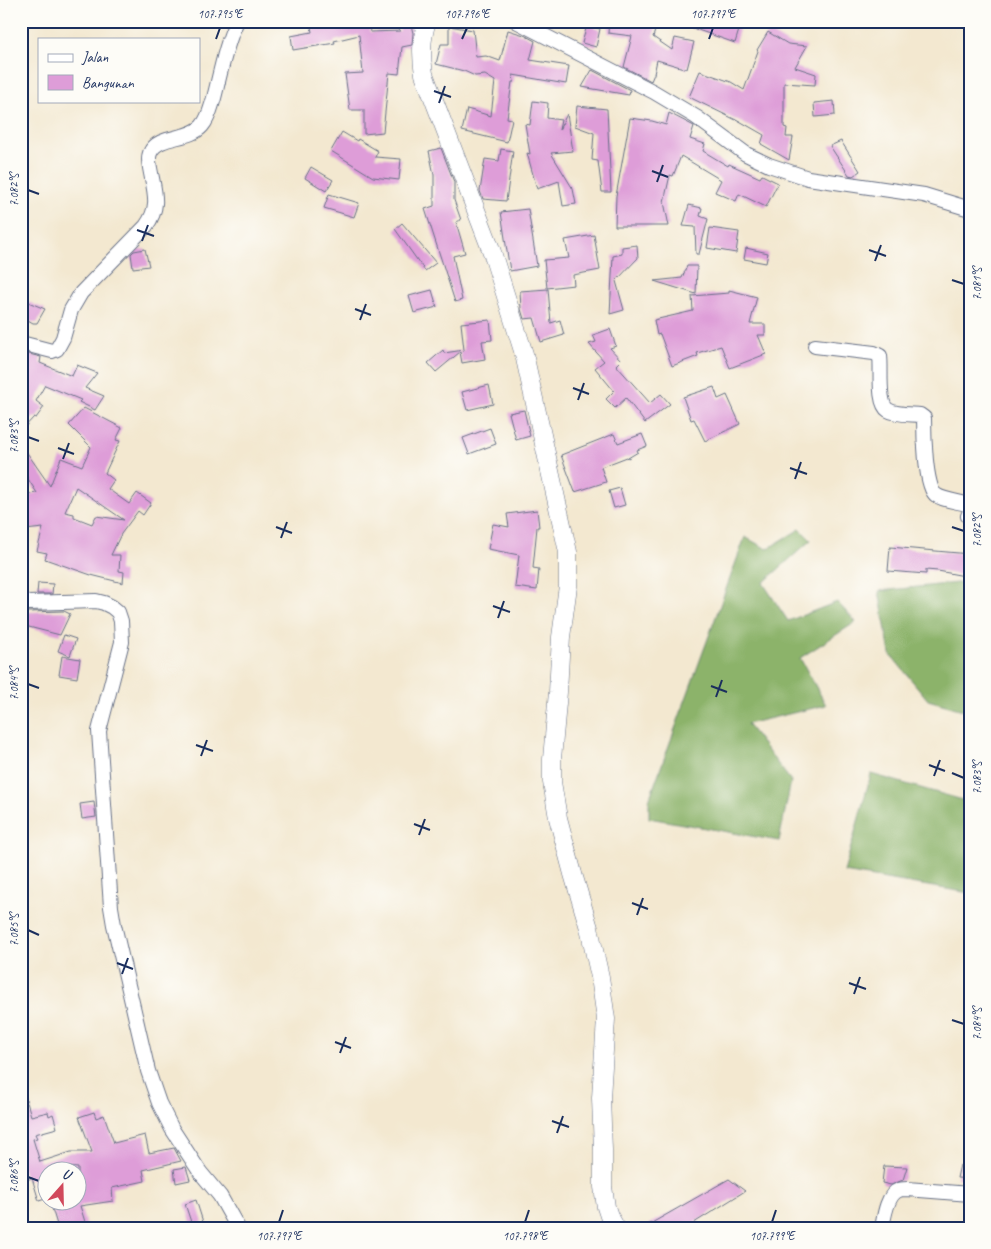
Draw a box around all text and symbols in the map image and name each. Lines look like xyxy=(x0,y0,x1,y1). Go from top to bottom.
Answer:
text: 107.795°E xyxy=(198,6,244,22)
text: 107.796°E xyxy=(445,6,491,22)
text: 107.797°E xyxy=(691,6,737,22)
legend xyxy=(38,38,200,102)
text: Jalan xyxy=(81,48,109,67)
text: Bangunan xyxy=(82,74,135,93)
text: 7.082°S xyxy=(6,171,22,207)
text: 7.081°S xyxy=(969,265,985,301)
text: 7.083°S xyxy=(6,418,22,454)
text: 7.082°S xyxy=(969,512,985,548)
text: 7.084°S xyxy=(6,665,22,701)
text: 7.083°S xyxy=(969,759,985,795)
text: 7.085°S xyxy=(6,911,22,947)
text: 7.084°S xyxy=(969,1005,985,1041)
text: 7.086°S xyxy=(6,1158,22,1194)
north arrow xyxy=(38,1162,88,1212)
text: U xyxy=(60,1165,75,1185)
text: 107.797°E xyxy=(257,1228,303,1244)
text: 107.798°E xyxy=(503,1228,549,1244)
text: 107.799°E xyxy=(750,1228,796,1244)

